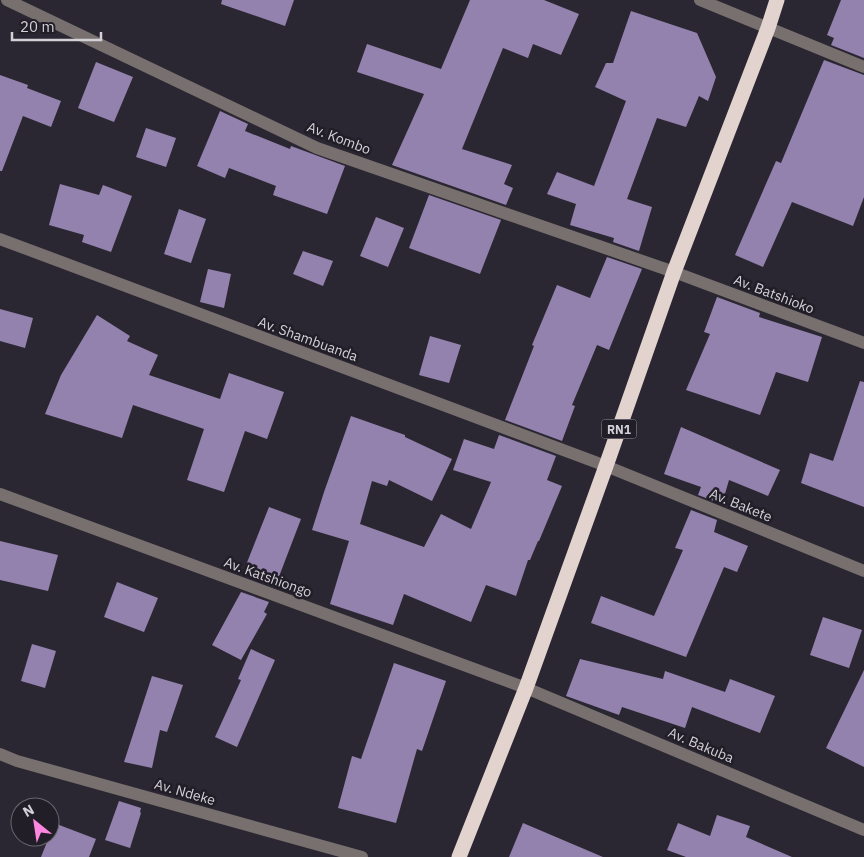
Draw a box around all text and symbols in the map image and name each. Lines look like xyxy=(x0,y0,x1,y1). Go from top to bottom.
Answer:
scale bar xyxy=(12,10,101,42)
text: 20 m xyxy=(20,17,55,36)
street label: Av. Kombo xyxy=(305,118,373,158)
street label: Av. Batshioko xyxy=(731,270,817,318)
street label: Av. Shambuanda xyxy=(256,313,361,366)
road number: RN1 xyxy=(602,419,636,438)
street label: Av. Bakete xyxy=(707,484,775,526)
street label: Av. Katshiongo xyxy=(222,553,315,601)
street label: Av. Bakuba xyxy=(666,723,737,767)
street label: Av. Ndeke xyxy=(152,775,218,809)
north arrow xyxy=(10,797,60,847)
text: N xyxy=(20,800,37,821)

